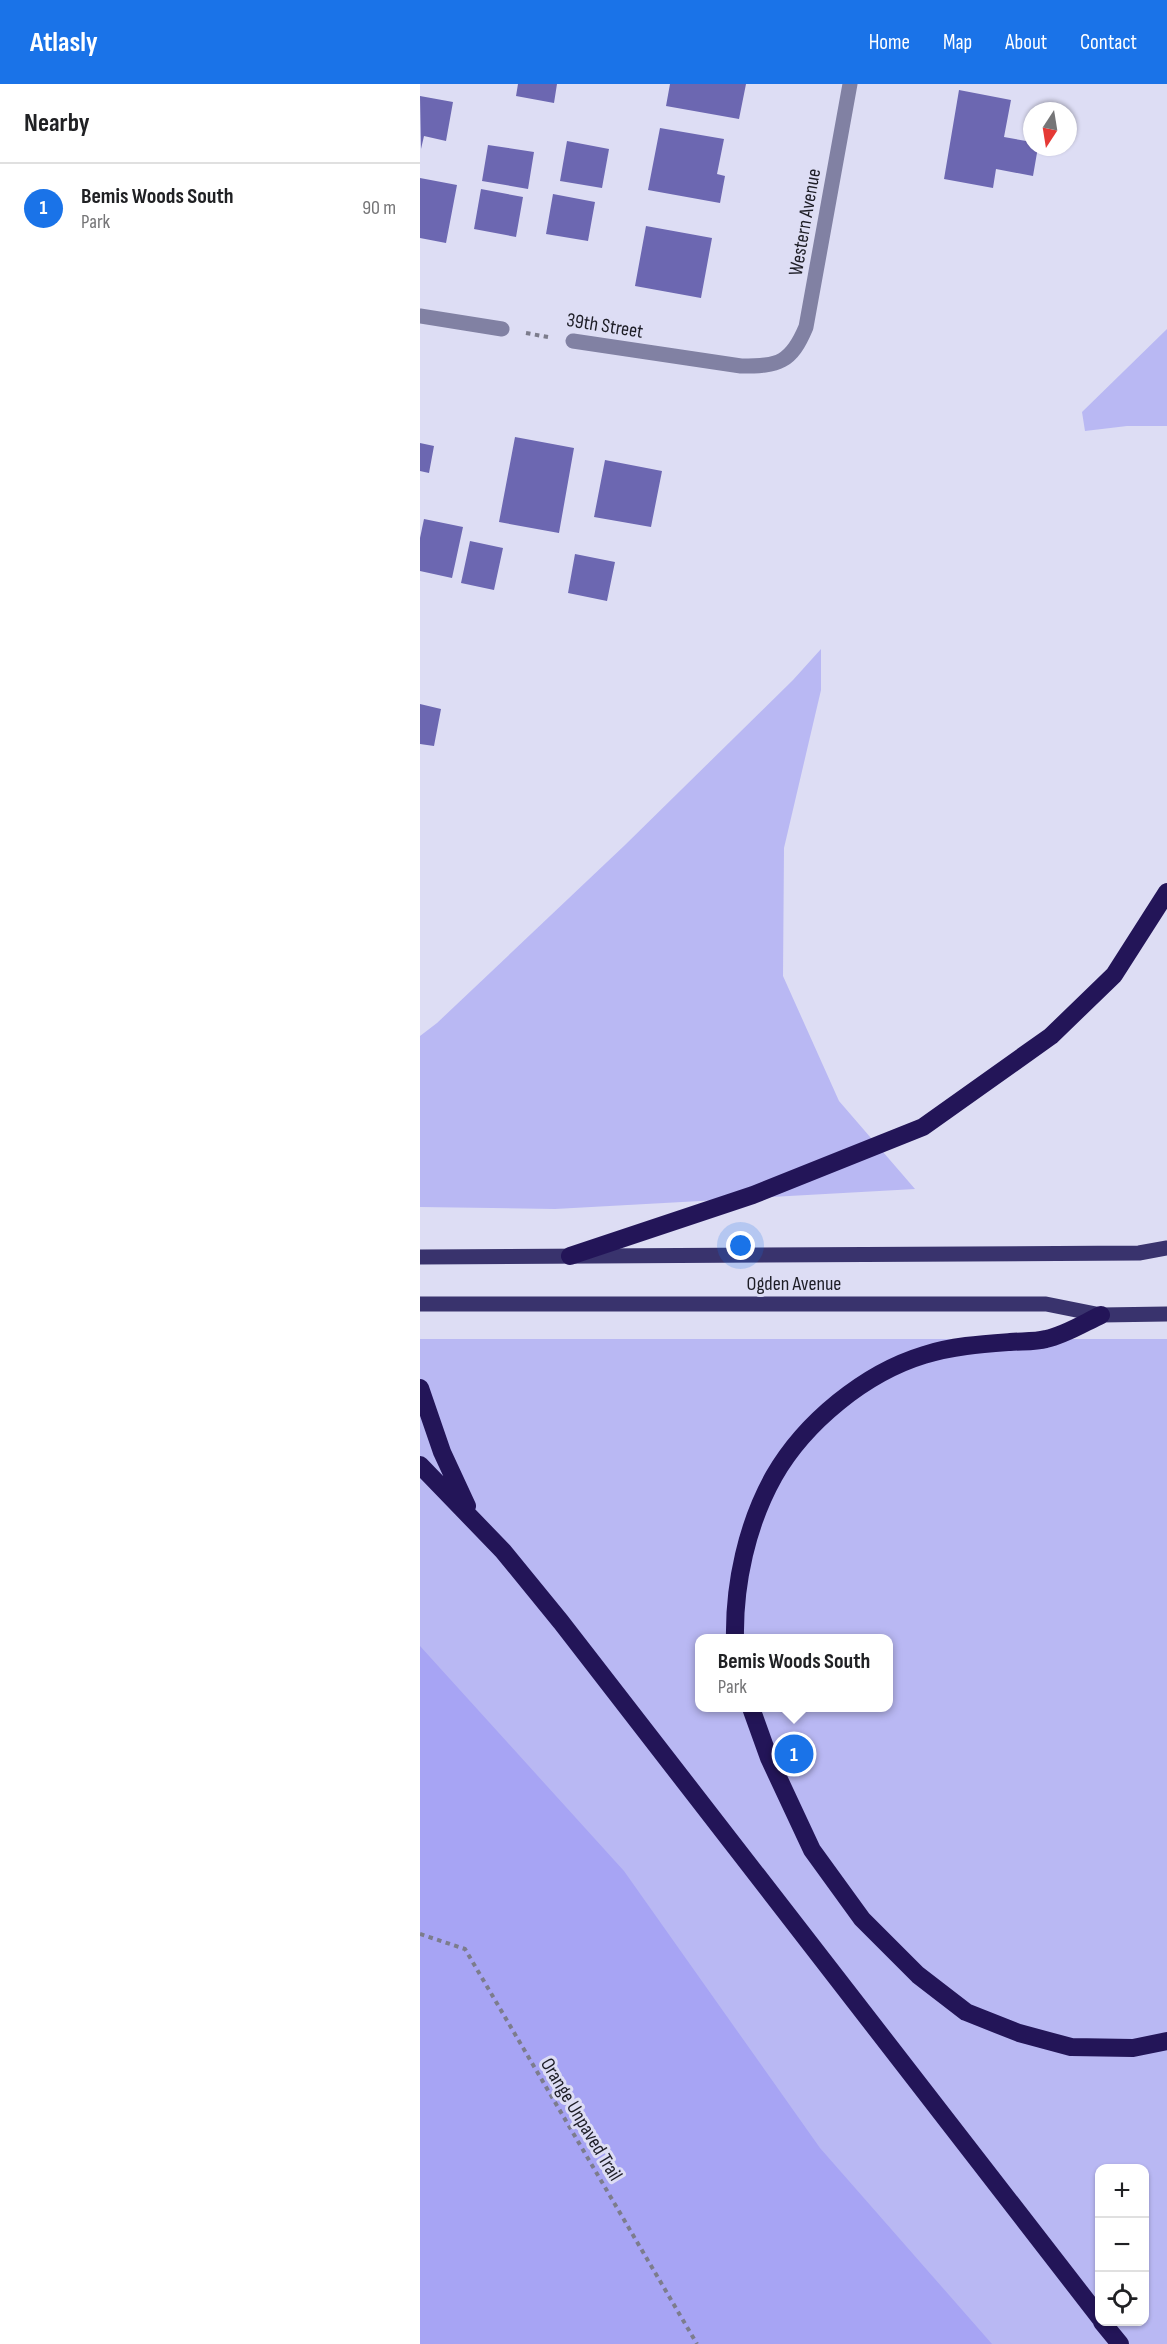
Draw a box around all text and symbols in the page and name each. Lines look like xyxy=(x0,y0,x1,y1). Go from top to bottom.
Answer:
text: Atlasly xyxy=(30,26,98,59)
text: Home xyxy=(869,30,910,55)
text: Map xyxy=(943,30,972,55)
text: About xyxy=(1005,30,1047,55)
text: Contact xyxy=(1080,30,1137,55)
north arrow xyxy=(1023,102,1077,156)
text: Nearby xyxy=(24,108,90,139)
street label: Western Avenue xyxy=(784,167,826,278)
text: Bemis Woods South xyxy=(81,183,234,210)
text: 1 xyxy=(40,196,47,220)
text: 90 m xyxy=(362,196,396,220)
text: Park xyxy=(81,210,110,234)
street label: 39th Street xyxy=(565,308,645,344)
your location xyxy=(726,1231,755,1260)
street label: Ogden Avenue xyxy=(747,1272,841,1296)
popup xyxy=(695,1634,893,1712)
text: Bemis Woods South xyxy=(718,1648,870,1675)
text: Park xyxy=(718,1675,747,1699)
pin: 1 xyxy=(774,1732,814,1776)
street label: Orange Unpaved Trail xyxy=(535,2054,627,2185)
map controls xyxy=(1095,2164,1149,2326)
button: + xyxy=(1095,2164,1149,2218)
button: − xyxy=(1095,2218,1149,2272)
button: locate xyxy=(1095,2272,1149,2326)

